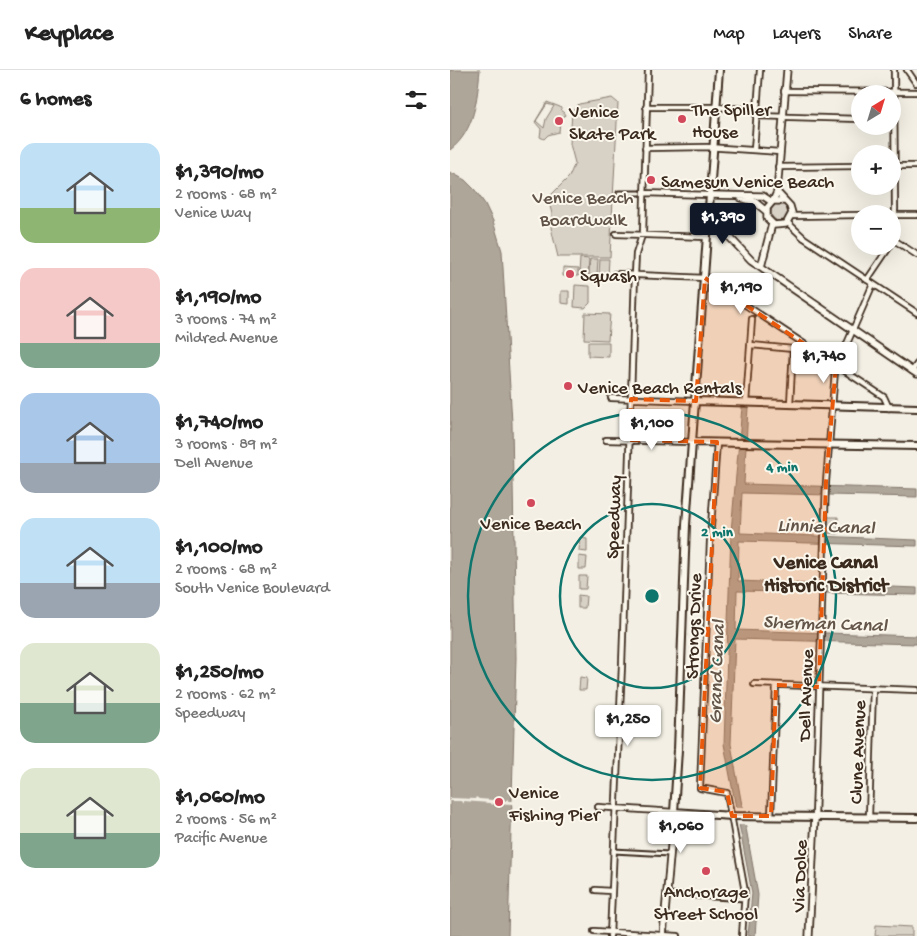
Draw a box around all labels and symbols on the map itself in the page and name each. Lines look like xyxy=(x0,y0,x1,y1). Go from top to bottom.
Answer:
north arrow xyxy=(851,85,901,135)
place label: The Spiller House xyxy=(691,100,773,145)
place label: Venice Skate Park xyxy=(568,102,657,147)
marker: The Spiller House xyxy=(676,113,688,125)
marker: Venice Skate Park xyxy=(553,115,565,127)
place label: Samesun Venice Beach xyxy=(661,172,834,195)
marker: Samesun Venice Beach xyxy=(645,174,657,186)
park label: Venice Beach Boardwalk xyxy=(531,188,634,233)
pin: $1,390 xyxy=(682,202,764,245)
place label: Squash xyxy=(580,266,637,289)
marker: Squash xyxy=(564,268,576,280)
pin: $1,190 xyxy=(700,272,782,315)
pin: $1,740 xyxy=(783,342,865,384)
place label: Venice Beach Rentals xyxy=(577,378,743,401)
marker: Venice Beach Rentals xyxy=(562,380,574,392)
pin: $1,100 xyxy=(611,408,693,451)
text: 4 min xyxy=(765,459,799,477)
street label: Speedway xyxy=(603,474,628,559)
marker: Venice Beach xyxy=(525,497,537,509)
place label: Venice Beach xyxy=(479,514,582,537)
water label: Linnie Canal xyxy=(777,515,876,542)
text: 2 min xyxy=(701,524,734,542)
district label: Venice Canal Historic District xyxy=(764,553,890,599)
street label: Strongs Drive xyxy=(682,573,709,679)
centre of rings xyxy=(643,587,661,605)
water label: Sherman Canal xyxy=(763,612,889,639)
water label: Grand Canal xyxy=(705,618,732,724)
street label: Dell Avenue xyxy=(794,648,821,744)
street label: Clune Avenue xyxy=(846,700,873,804)
pin: $1,250 xyxy=(587,704,669,747)
place label: Venice Fishing Pier xyxy=(508,783,602,828)
marker: Venice Fishing Pier xyxy=(493,796,505,808)
pin: $1,060 xyxy=(640,812,722,854)
street label: Via Dolce xyxy=(789,839,814,914)
marker: Anchorage Street School xyxy=(700,865,712,877)
place label: Anchorage Street School xyxy=(654,882,758,927)

